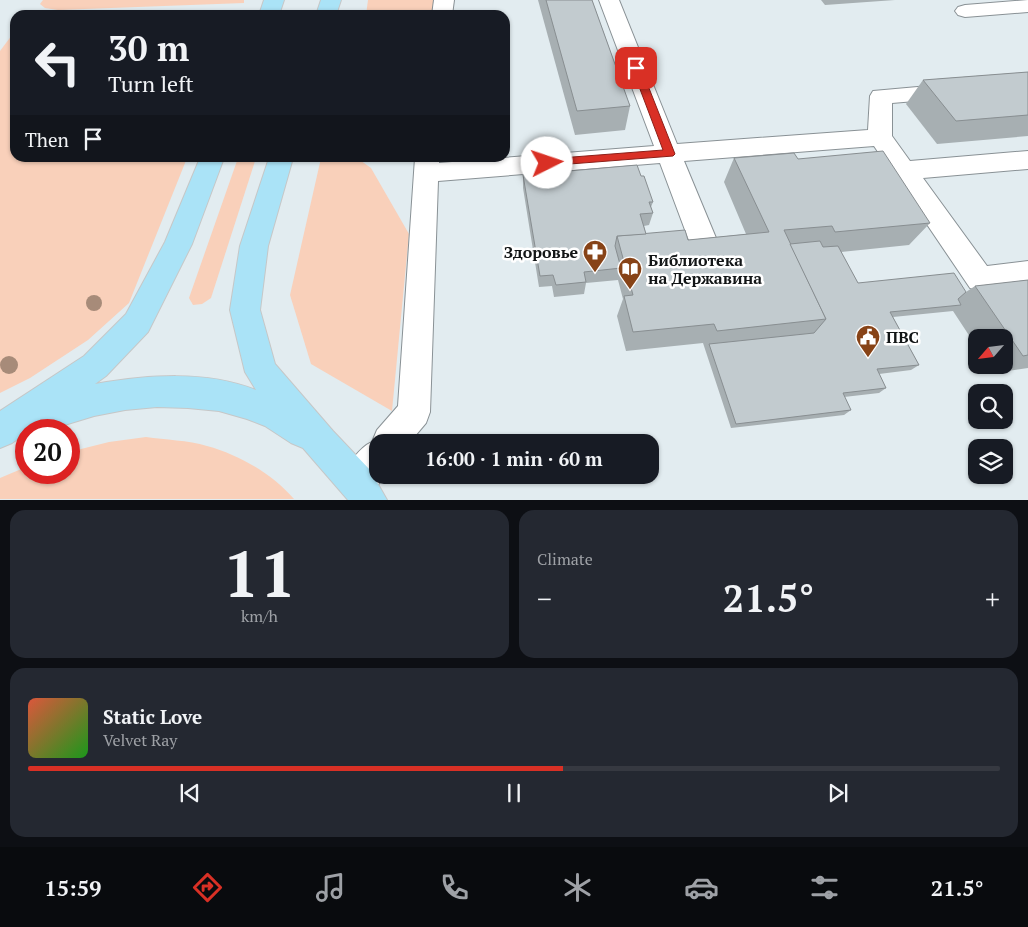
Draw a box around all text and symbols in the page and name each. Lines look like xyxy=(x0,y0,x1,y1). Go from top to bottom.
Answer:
text: 30 m xyxy=(108,25,189,71)
icon: left xyxy=(25,30,90,95)
pin xyxy=(615,47,657,89)
icon: arrive xyxy=(622,54,650,82)
text: Turn left xyxy=(108,69,194,98)
icon: arrive xyxy=(79,125,107,153)
text: Then xyxy=(25,127,69,152)
position arrow xyxy=(520,136,572,188)
pharmacy icon: Здоровье xyxy=(582,239,608,273)
place label: Здоровье xyxy=(504,241,578,263)
place label: Библиотека на Державина xyxy=(648,249,762,289)
library icon: Библиотека на Державина xyxy=(617,256,643,290)
public building icon: ПВС xyxy=(855,324,881,358)
place label: ПВС xyxy=(886,326,919,348)
north arrow xyxy=(968,329,1012,374)
map controls xyxy=(968,329,1013,484)
button: search xyxy=(968,384,1013,429)
speed limit sign: 20 xyxy=(15,419,80,484)
button: layers xyxy=(968,439,1013,484)
text: 16:00 · 1 min · 60 m xyxy=(425,446,603,471)
text: 11 xyxy=(223,529,296,616)
text: Climate xyxy=(537,548,593,570)
text: 21.5° xyxy=(723,573,814,623)
text: − xyxy=(537,580,552,617)
text: + xyxy=(985,580,1000,617)
text: km/h xyxy=(241,605,278,627)
text: Static Love xyxy=(103,704,202,729)
text: Velvet Ray xyxy=(103,729,177,751)
icon: previous xyxy=(176,779,204,807)
icon: pause xyxy=(500,779,528,807)
icon: next xyxy=(824,779,852,807)
icon: directions xyxy=(190,870,225,905)
icon: music xyxy=(313,870,348,905)
icon: phone xyxy=(437,870,472,905)
icon: climate xyxy=(560,870,595,905)
icon: car xyxy=(684,870,719,905)
icon: filters xyxy=(807,870,842,905)
text: 15:59 xyxy=(44,873,102,902)
text: 21.5° xyxy=(931,873,984,902)

